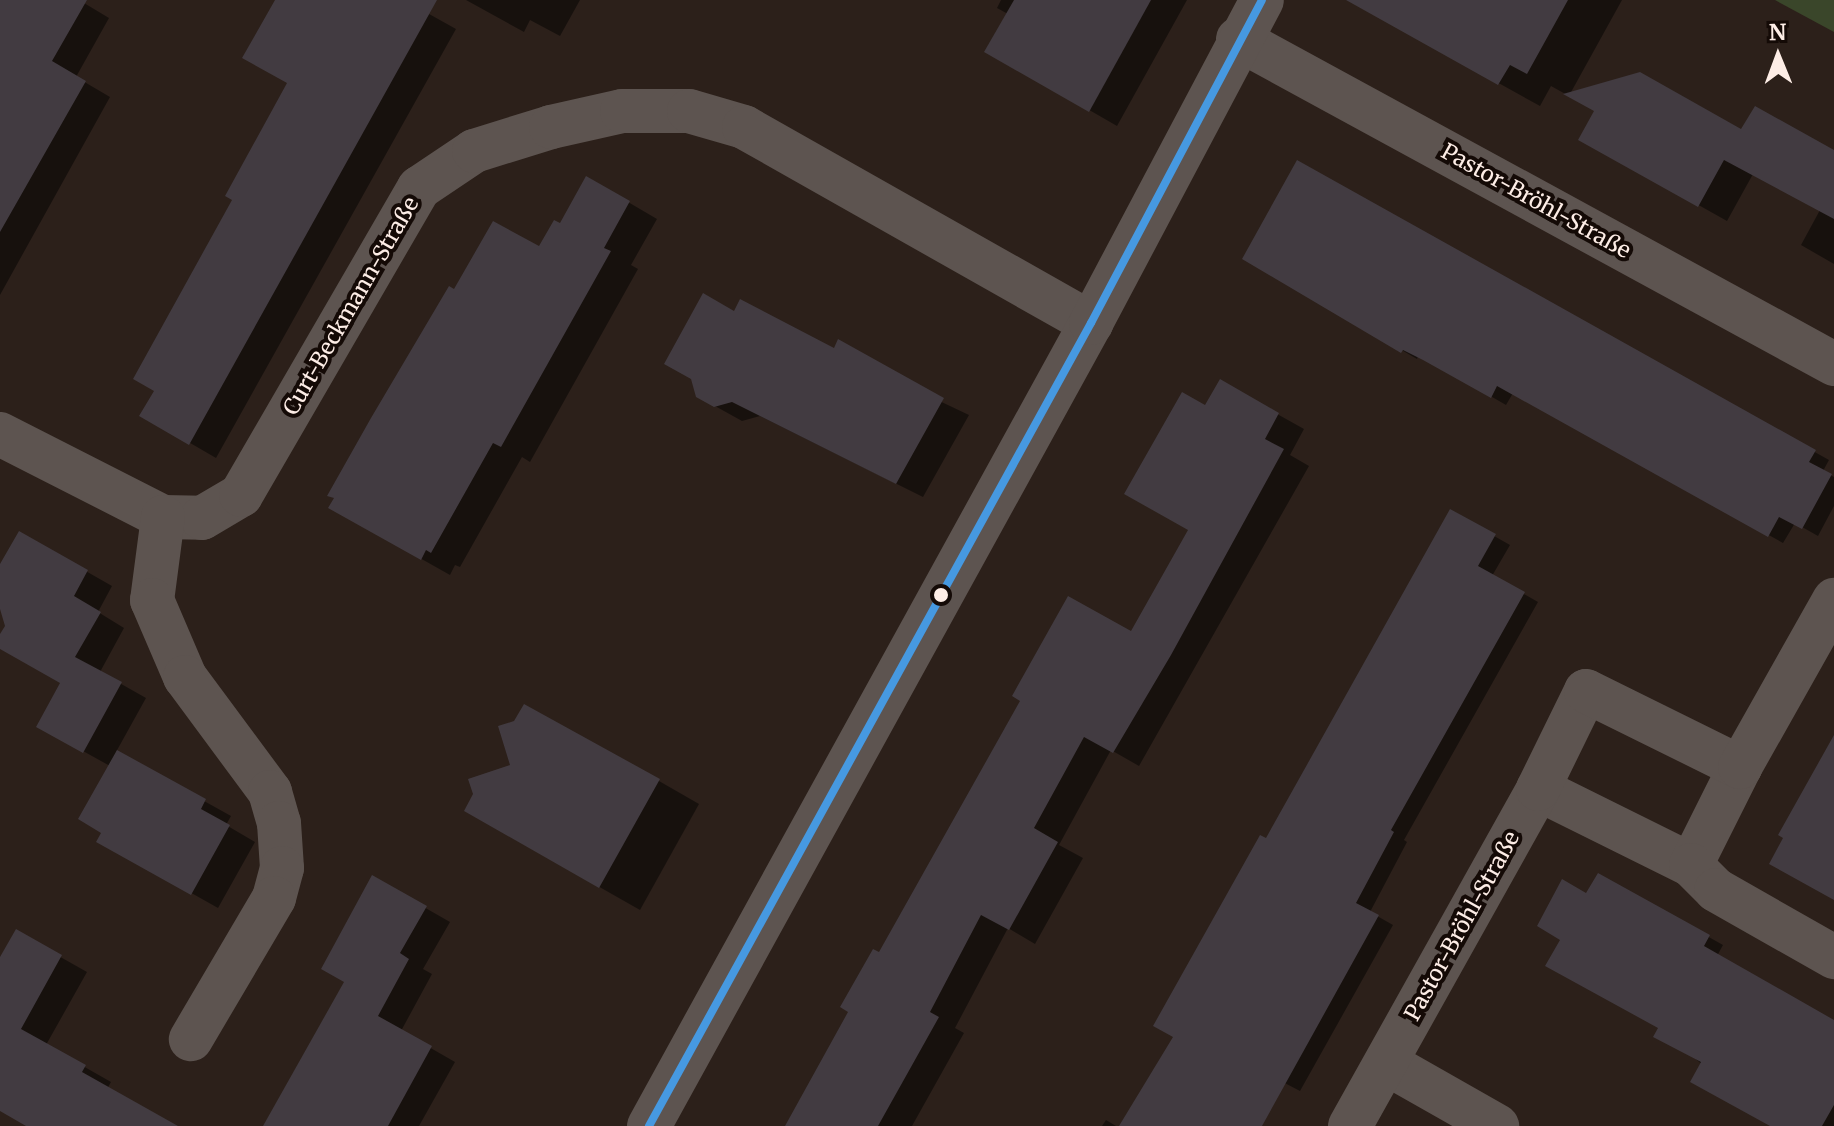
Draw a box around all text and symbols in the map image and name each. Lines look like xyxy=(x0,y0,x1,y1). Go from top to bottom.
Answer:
north arrow xyxy=(1738,16,1818,96)
text: N xyxy=(1769,18,1787,46)
street label: Pastor-Bröhl-Straße xyxy=(1437,138,1635,264)
street label: Curt-Beckmann-Straße xyxy=(278,192,424,420)
unlabelled marker xyxy=(933,587,949,603)
street label: Pastor-Bröhl-Straße xyxy=(1399,827,1525,1025)

